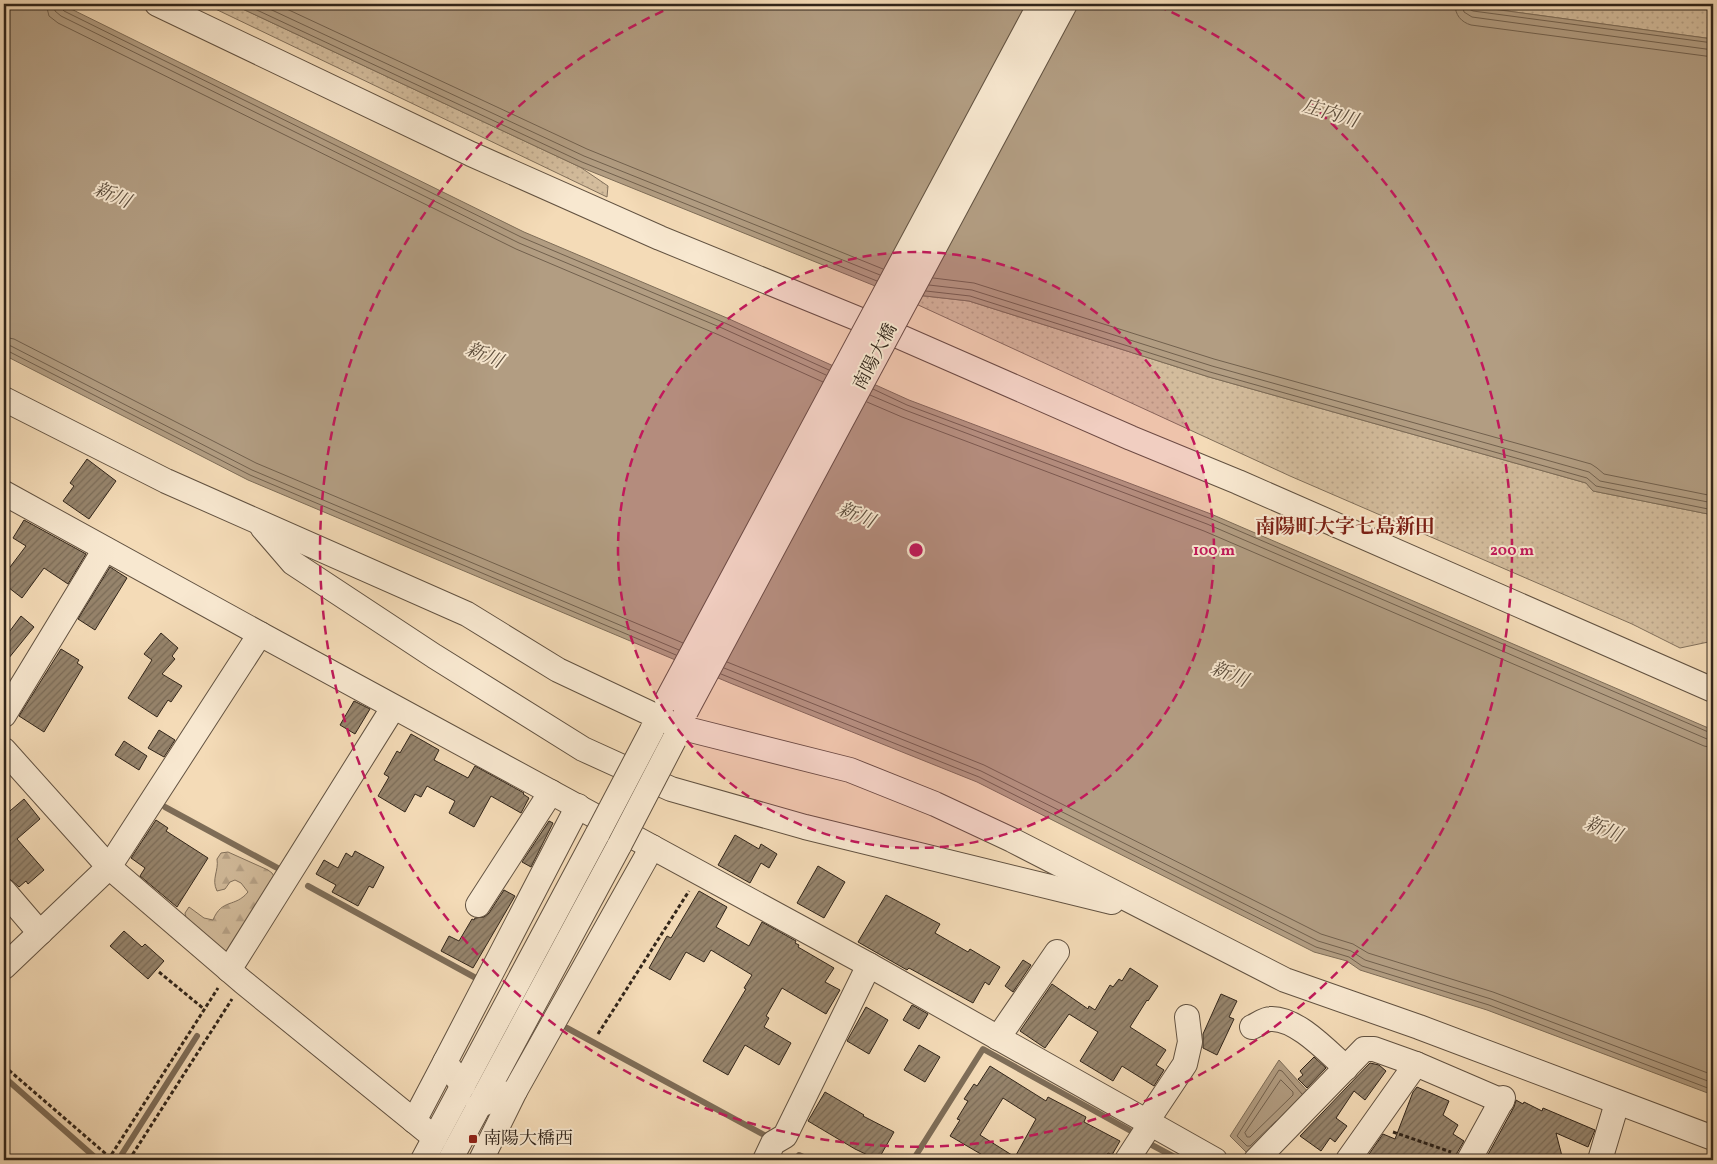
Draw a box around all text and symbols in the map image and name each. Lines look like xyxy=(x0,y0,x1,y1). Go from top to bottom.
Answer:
water label: 庄内川 xyxy=(1299,93,1363,135)
water label: 新川 xyxy=(89,177,136,216)
street label: 南陽大橋 xyxy=(848,319,904,395)
water label: 新川 xyxy=(461,337,508,376)
water label: 新川 xyxy=(833,497,880,536)
district label: 南陽町大字七島新田 xyxy=(1255,514,1435,542)
centre of rings xyxy=(907,541,925,559)
text: 100 m xyxy=(1193,541,1236,562)
text: 200 m xyxy=(1490,541,1534,562)
water label: 新川 xyxy=(1207,656,1253,695)
water label: 新川 xyxy=(1581,811,1627,850)
place label: 南陽大橋西 xyxy=(483,1127,573,1152)
marker: 南陽大橋西 xyxy=(467,1133,479,1145)

